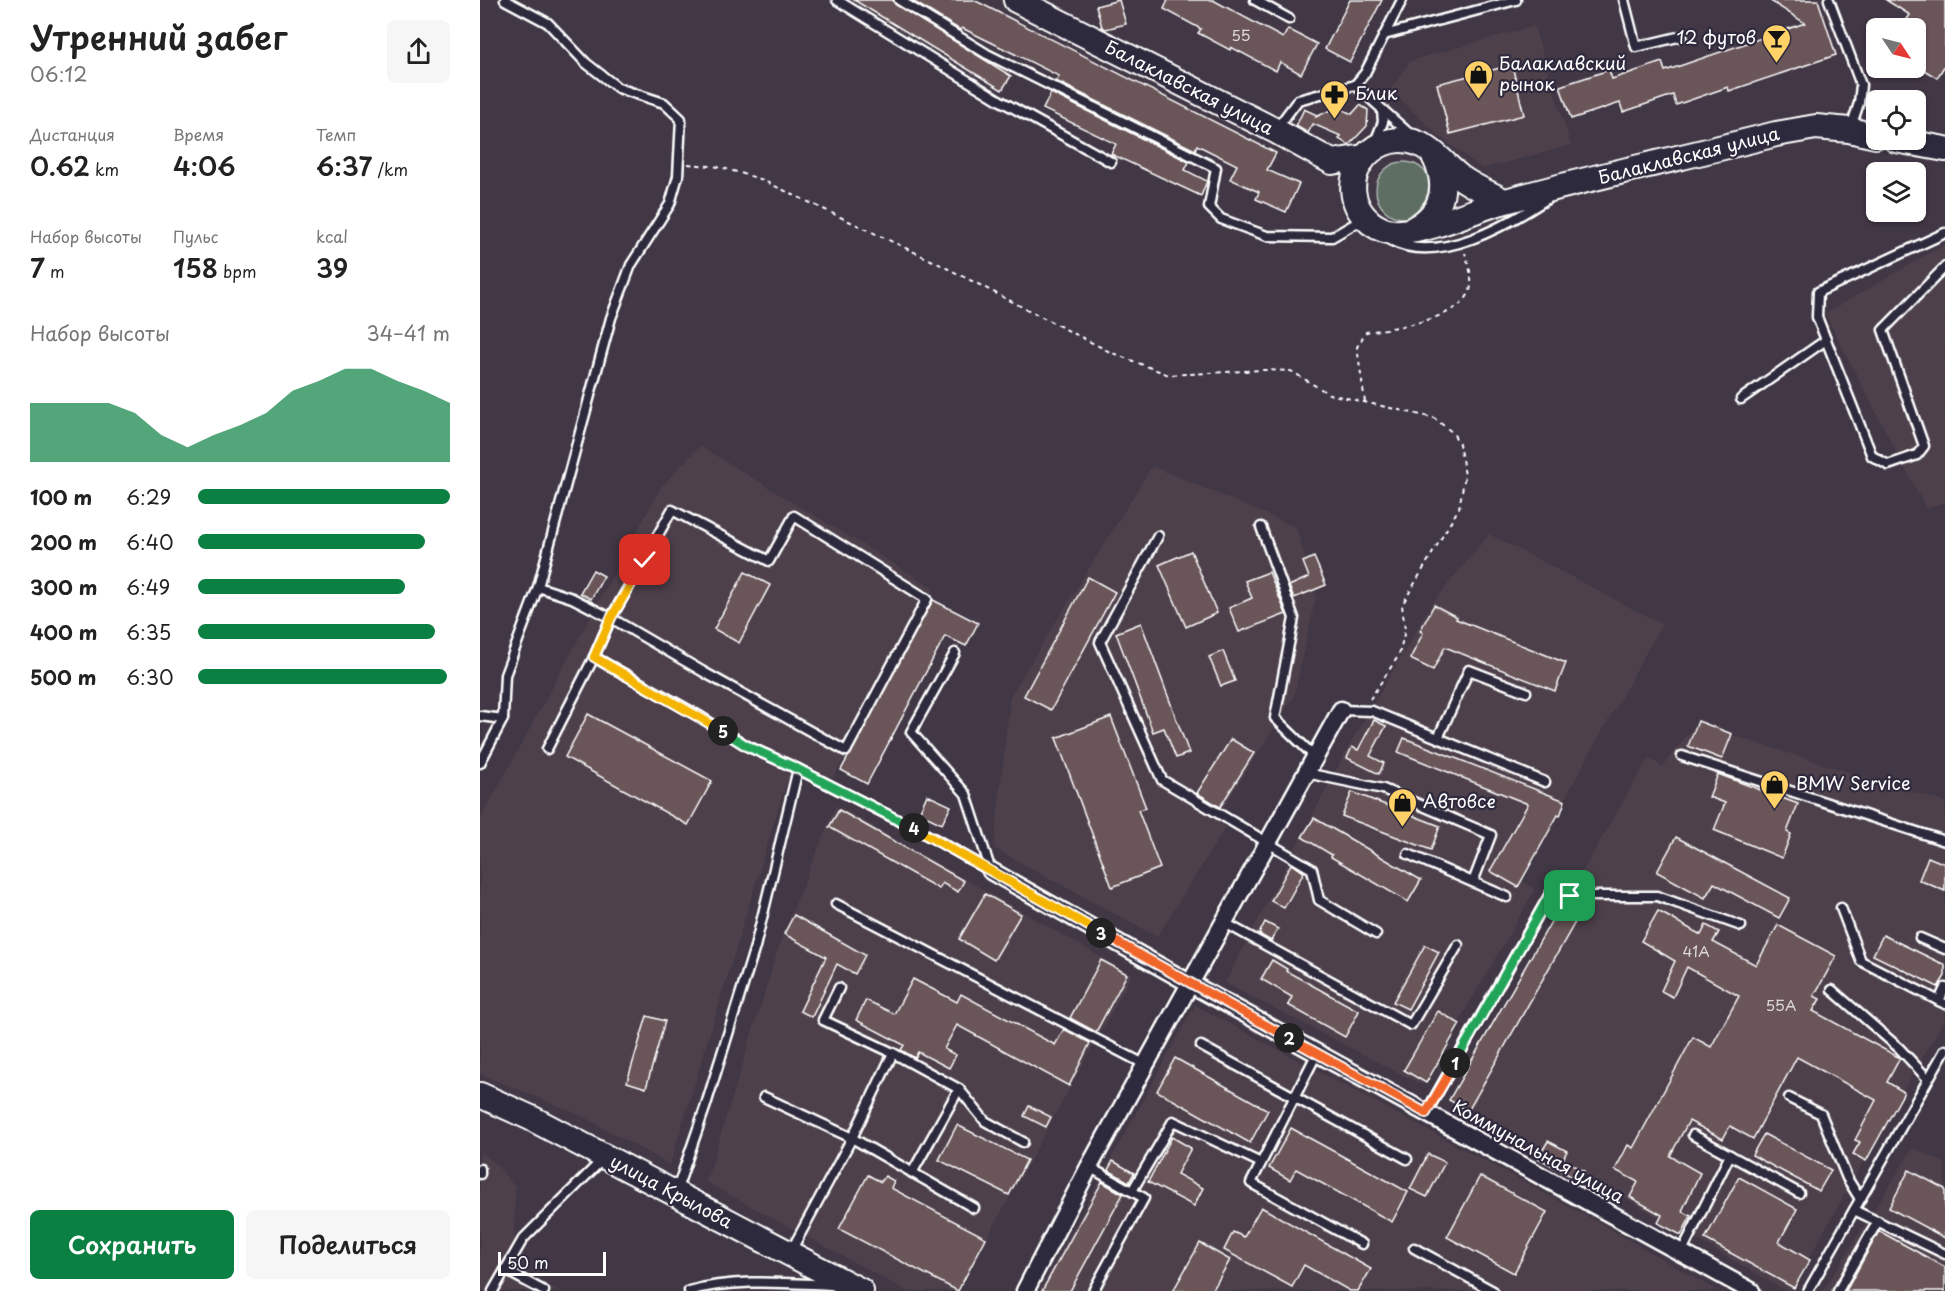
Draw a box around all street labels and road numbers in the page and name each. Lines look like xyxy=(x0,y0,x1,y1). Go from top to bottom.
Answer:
street label: Балаклавская улица xyxy=(1101,32,1279,141)
street label: Балаклавская улица xyxy=(1595,119,1783,190)
street label: Коммунальная улица xyxy=(1448,1092,1630,1209)
street label: улица Крылова xyxy=(606,1147,738,1235)

